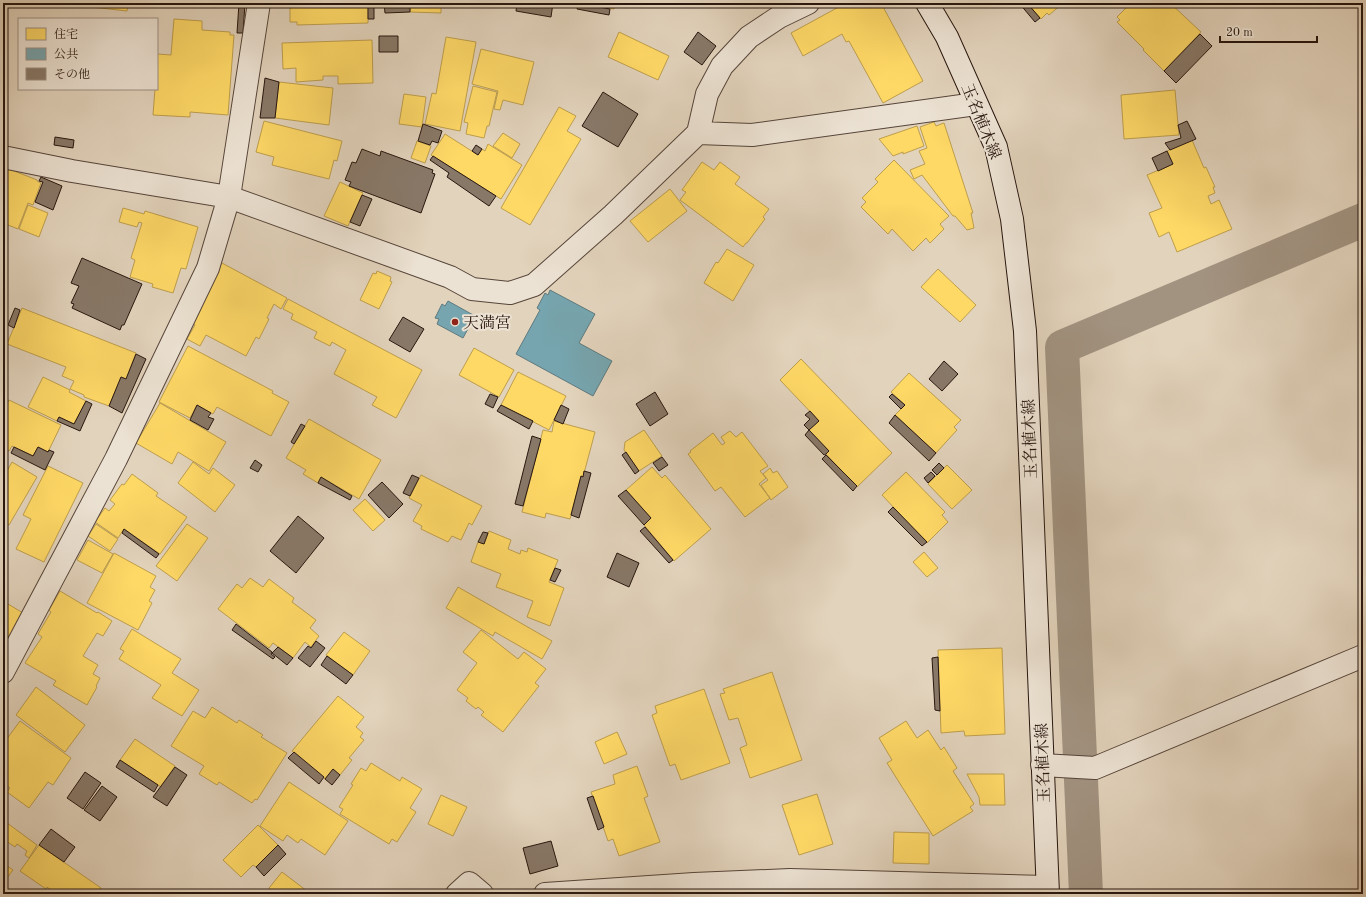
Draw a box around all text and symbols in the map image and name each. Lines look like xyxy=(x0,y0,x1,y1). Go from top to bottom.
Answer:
legend xyxy=(18,18,158,90)
scale bar xyxy=(1220,18,1317,44)
text: 住宅 xyxy=(54,27,78,41)
text: 20 m xyxy=(1226,27,1253,39)
text: 公共 xyxy=(54,48,78,61)
text: その他 xyxy=(54,68,90,81)
street label: 玉名植木線 xyxy=(958,81,1004,162)
place label: 天満宮 xyxy=(463,314,511,332)
marker: 天満宮 xyxy=(450,317,460,327)
street label: 玉名植木線 xyxy=(1020,399,1040,479)
street label: 玉名植木線 xyxy=(1033,723,1053,803)

